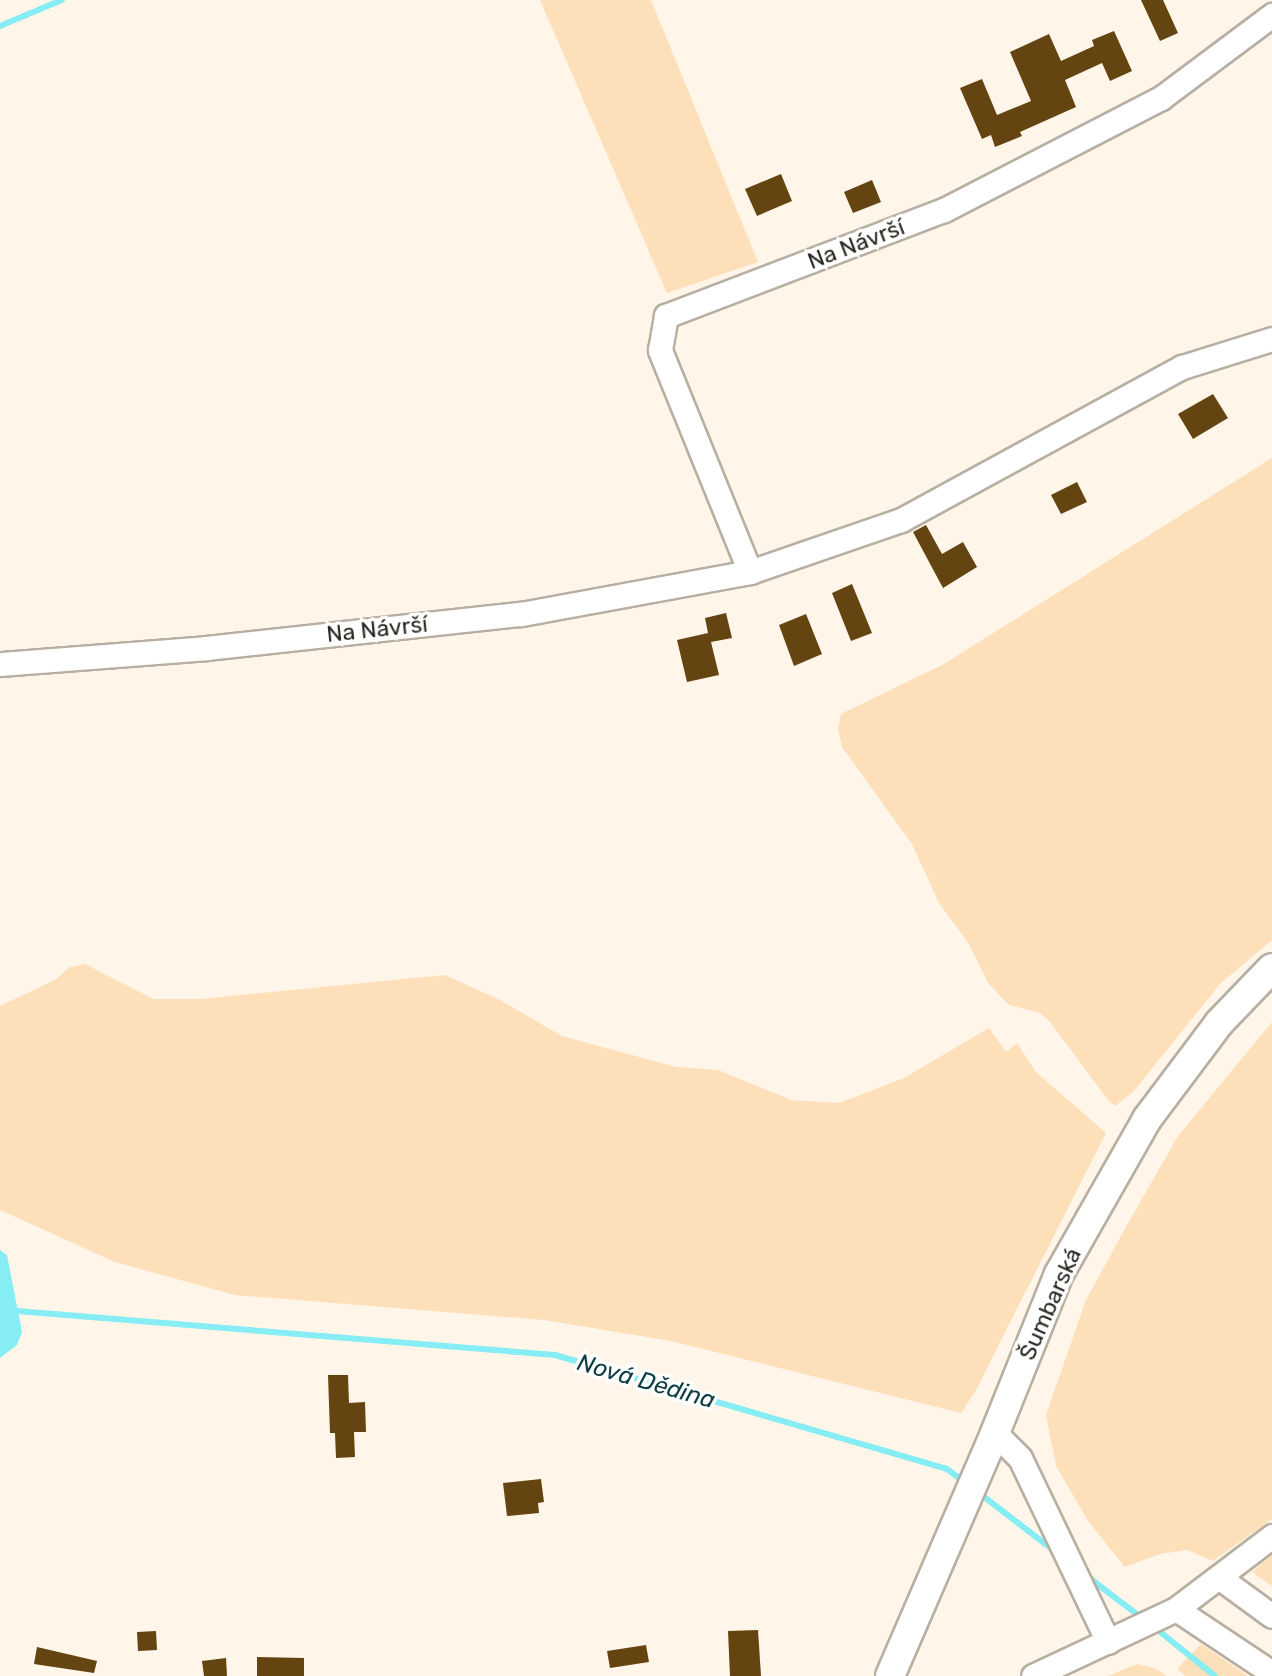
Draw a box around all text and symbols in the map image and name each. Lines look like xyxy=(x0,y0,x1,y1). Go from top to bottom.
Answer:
street label: Na Návrší xyxy=(804,213,908,275)
street label: Na Návrší xyxy=(325,610,429,648)
street label: Šumbarská xyxy=(1013,1244,1087,1364)
water label: Nová Dědina xyxy=(574,1349,718,1415)

